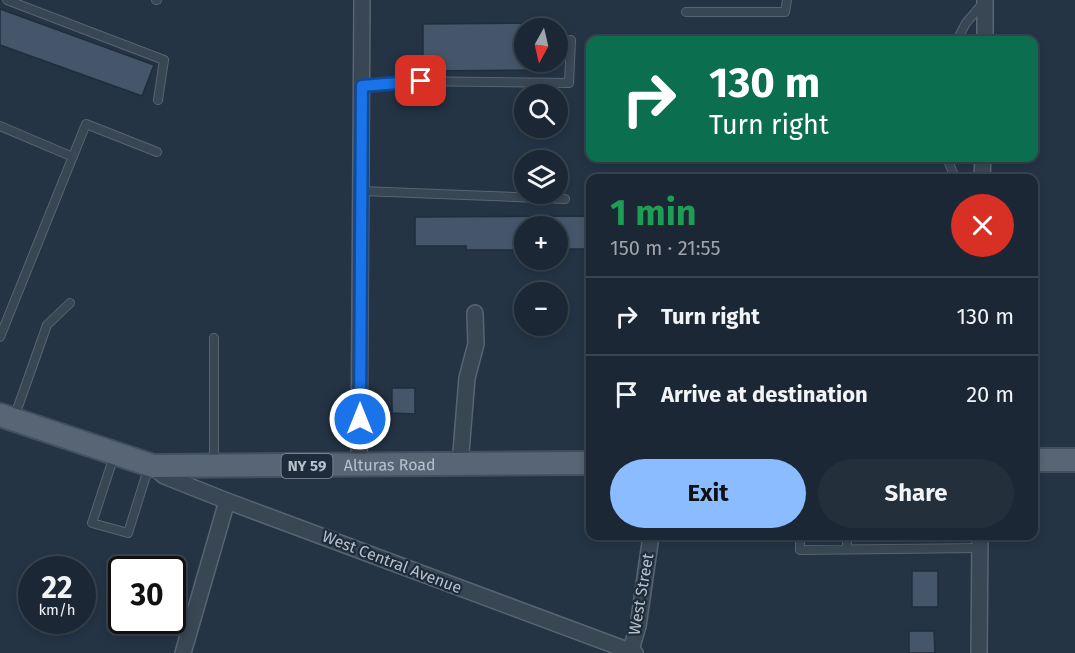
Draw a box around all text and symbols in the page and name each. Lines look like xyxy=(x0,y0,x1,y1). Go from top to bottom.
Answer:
north arrow xyxy=(514,18,568,72)
map controls xyxy=(514,18,568,336)
pin xyxy=(395,55,446,106)
text: 130 m xyxy=(709,58,820,108)
icon: right xyxy=(610,60,688,138)
icon: arrive xyxy=(404,64,437,97)
button: search xyxy=(514,84,568,138)
text: Turn right xyxy=(709,109,829,141)
button: layers xyxy=(514,150,568,204)
text: 1 min xyxy=(610,191,697,235)
button: close xyxy=(951,194,1014,257)
button: + xyxy=(514,216,568,270)
text: 150 m · 21:55 xyxy=(610,236,721,260)
button: − xyxy=(514,282,568,336)
icon: right xyxy=(610,300,643,333)
text: Turn right xyxy=(661,303,760,330)
text: 130 m xyxy=(957,303,1014,330)
icon: arrive xyxy=(610,378,643,411)
text: Arrive at destination xyxy=(661,381,868,408)
text: 20 m xyxy=(966,381,1014,408)
position arrow xyxy=(328,387,392,451)
road number: NY 59 xyxy=(282,454,332,478)
street label: Alturas Road xyxy=(344,455,436,474)
button: Exit xyxy=(610,459,806,528)
button: Share xyxy=(818,459,1014,528)
street label: West Central Avenue xyxy=(320,527,464,597)
street label: West Street xyxy=(624,551,658,636)
speed limit sign: 30 xyxy=(108,556,186,634)
text: 22 xyxy=(41,570,73,606)
text: km/h xyxy=(38,601,76,619)

